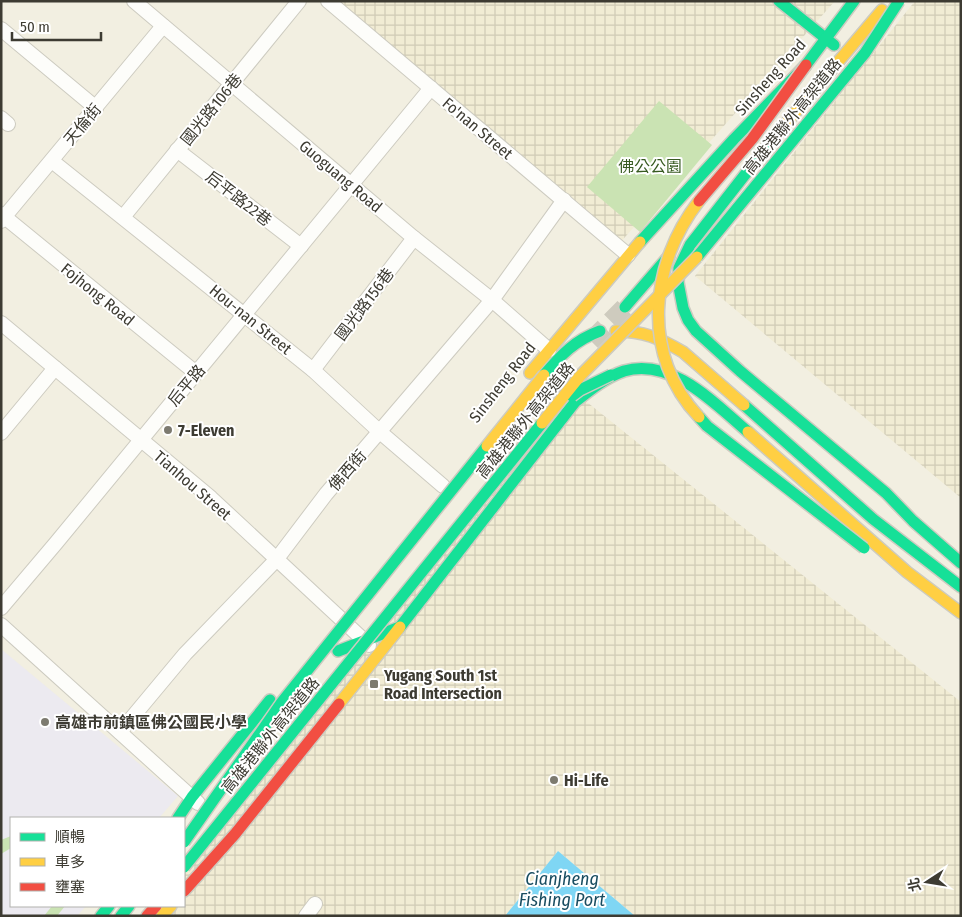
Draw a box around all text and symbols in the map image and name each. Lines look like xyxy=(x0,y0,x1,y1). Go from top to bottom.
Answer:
scale bar xyxy=(12,10,101,42)
text: 50 m xyxy=(20,18,50,36)
street label: Sinsheng Road xyxy=(731,35,810,120)
street label: 高雄港聯外高架道路 xyxy=(740,54,845,178)
street label: 國光路106巷 xyxy=(177,70,246,149)
street label: Fo'nan Street xyxy=(439,94,517,164)
street label: 天倫街 xyxy=(60,100,105,149)
street label: Guoguang Road xyxy=(295,136,386,217)
park label: 佛公公園 xyxy=(618,157,682,176)
street label: 后平路22巷 xyxy=(202,167,275,230)
street label: Fojhong Road xyxy=(57,259,138,330)
street label: 國光路156巷 xyxy=(331,264,398,344)
street label: Hou-nan Street xyxy=(206,280,296,359)
street label: Sinsheng Road xyxy=(465,338,540,426)
street label: 高雄港聯外高架道路 xyxy=(473,358,578,482)
street label: 后平路 xyxy=(164,361,209,410)
place label: 7-Eleven xyxy=(178,421,234,440)
marker: 7-Eleven xyxy=(162,424,174,436)
street label: 佛西街 xyxy=(324,446,370,495)
street label: Tianhou Street xyxy=(150,447,236,525)
place label: Yugang South 1st Road Intersection xyxy=(383,666,502,703)
street label: 高雄港聯外高架道路 xyxy=(218,673,323,797)
marker: Yugang South 1st Road Intersection xyxy=(368,678,380,690)
place label: 高雄市前鎮區佛公國民小學 xyxy=(55,713,247,732)
marker: 高雄市前鎮區佛公國民小學 xyxy=(39,716,51,728)
place label: Hi-Life xyxy=(564,771,609,790)
marker: Hi-Life xyxy=(548,774,560,786)
legend xyxy=(10,817,185,907)
text: 順暢 xyxy=(55,828,85,846)
text: 車多 xyxy=(55,853,85,871)
north arrow xyxy=(902,857,952,907)
water label: Cianjheng Fishing Port xyxy=(519,868,605,911)
text: 北 xyxy=(905,876,925,893)
text: 壅塞 xyxy=(55,878,85,896)

